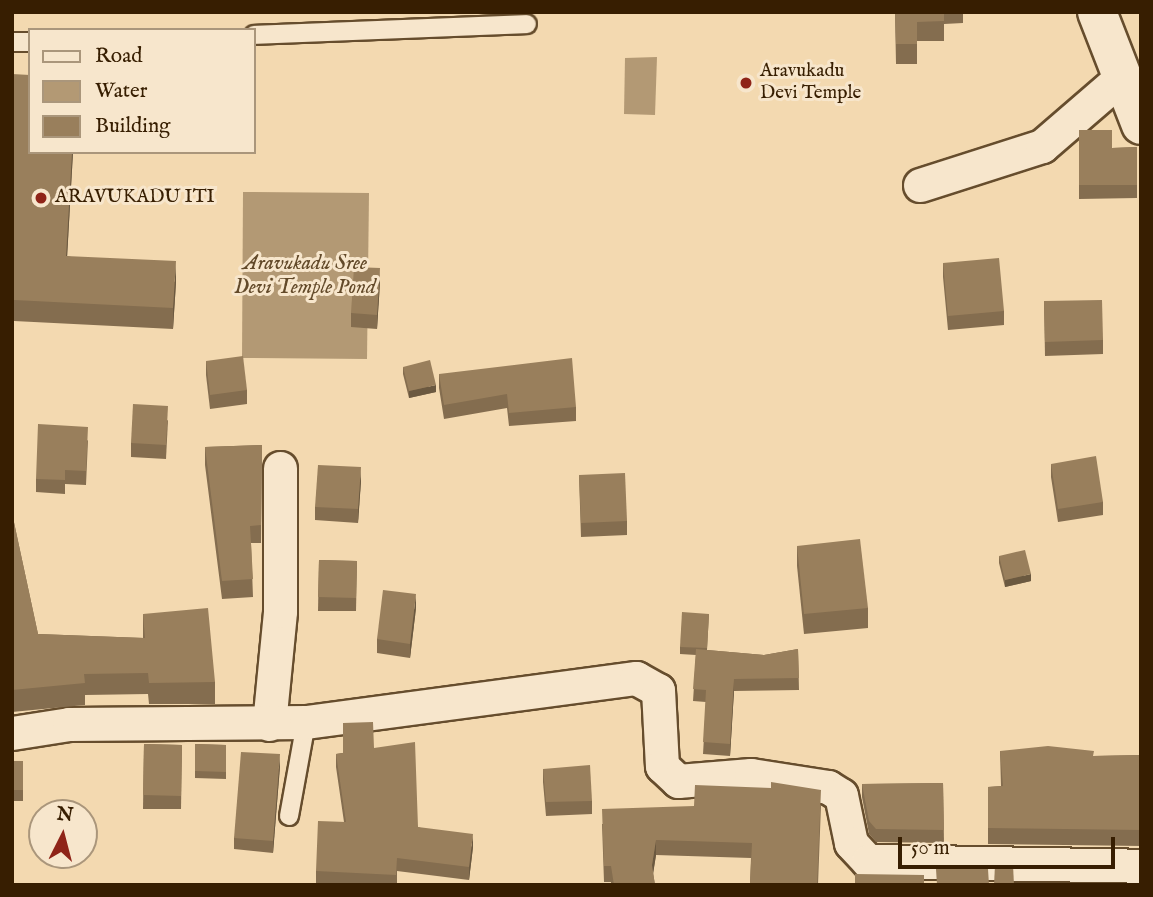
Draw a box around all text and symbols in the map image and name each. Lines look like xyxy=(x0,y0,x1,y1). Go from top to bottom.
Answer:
legend xyxy=(28,28,256,154)
text: Road xyxy=(95,43,142,70)
place label: Aravukadu Devi Temple xyxy=(760,61,861,105)
marker: Aravukadu Devi Temple xyxy=(738,75,754,91)
text: Water xyxy=(95,78,147,105)
text: Building xyxy=(95,113,170,140)
place label: ARAVUKADU ITI xyxy=(55,187,215,209)
marker: ARAVUKADU ITI xyxy=(33,190,49,206)
water label: Aravukadu Sree Devi Temple Pond xyxy=(234,251,376,301)
north arrow xyxy=(28,799,98,869)
text: N xyxy=(56,802,74,828)
scale bar xyxy=(901,824,1118,868)
text: 50 m xyxy=(911,835,950,862)

